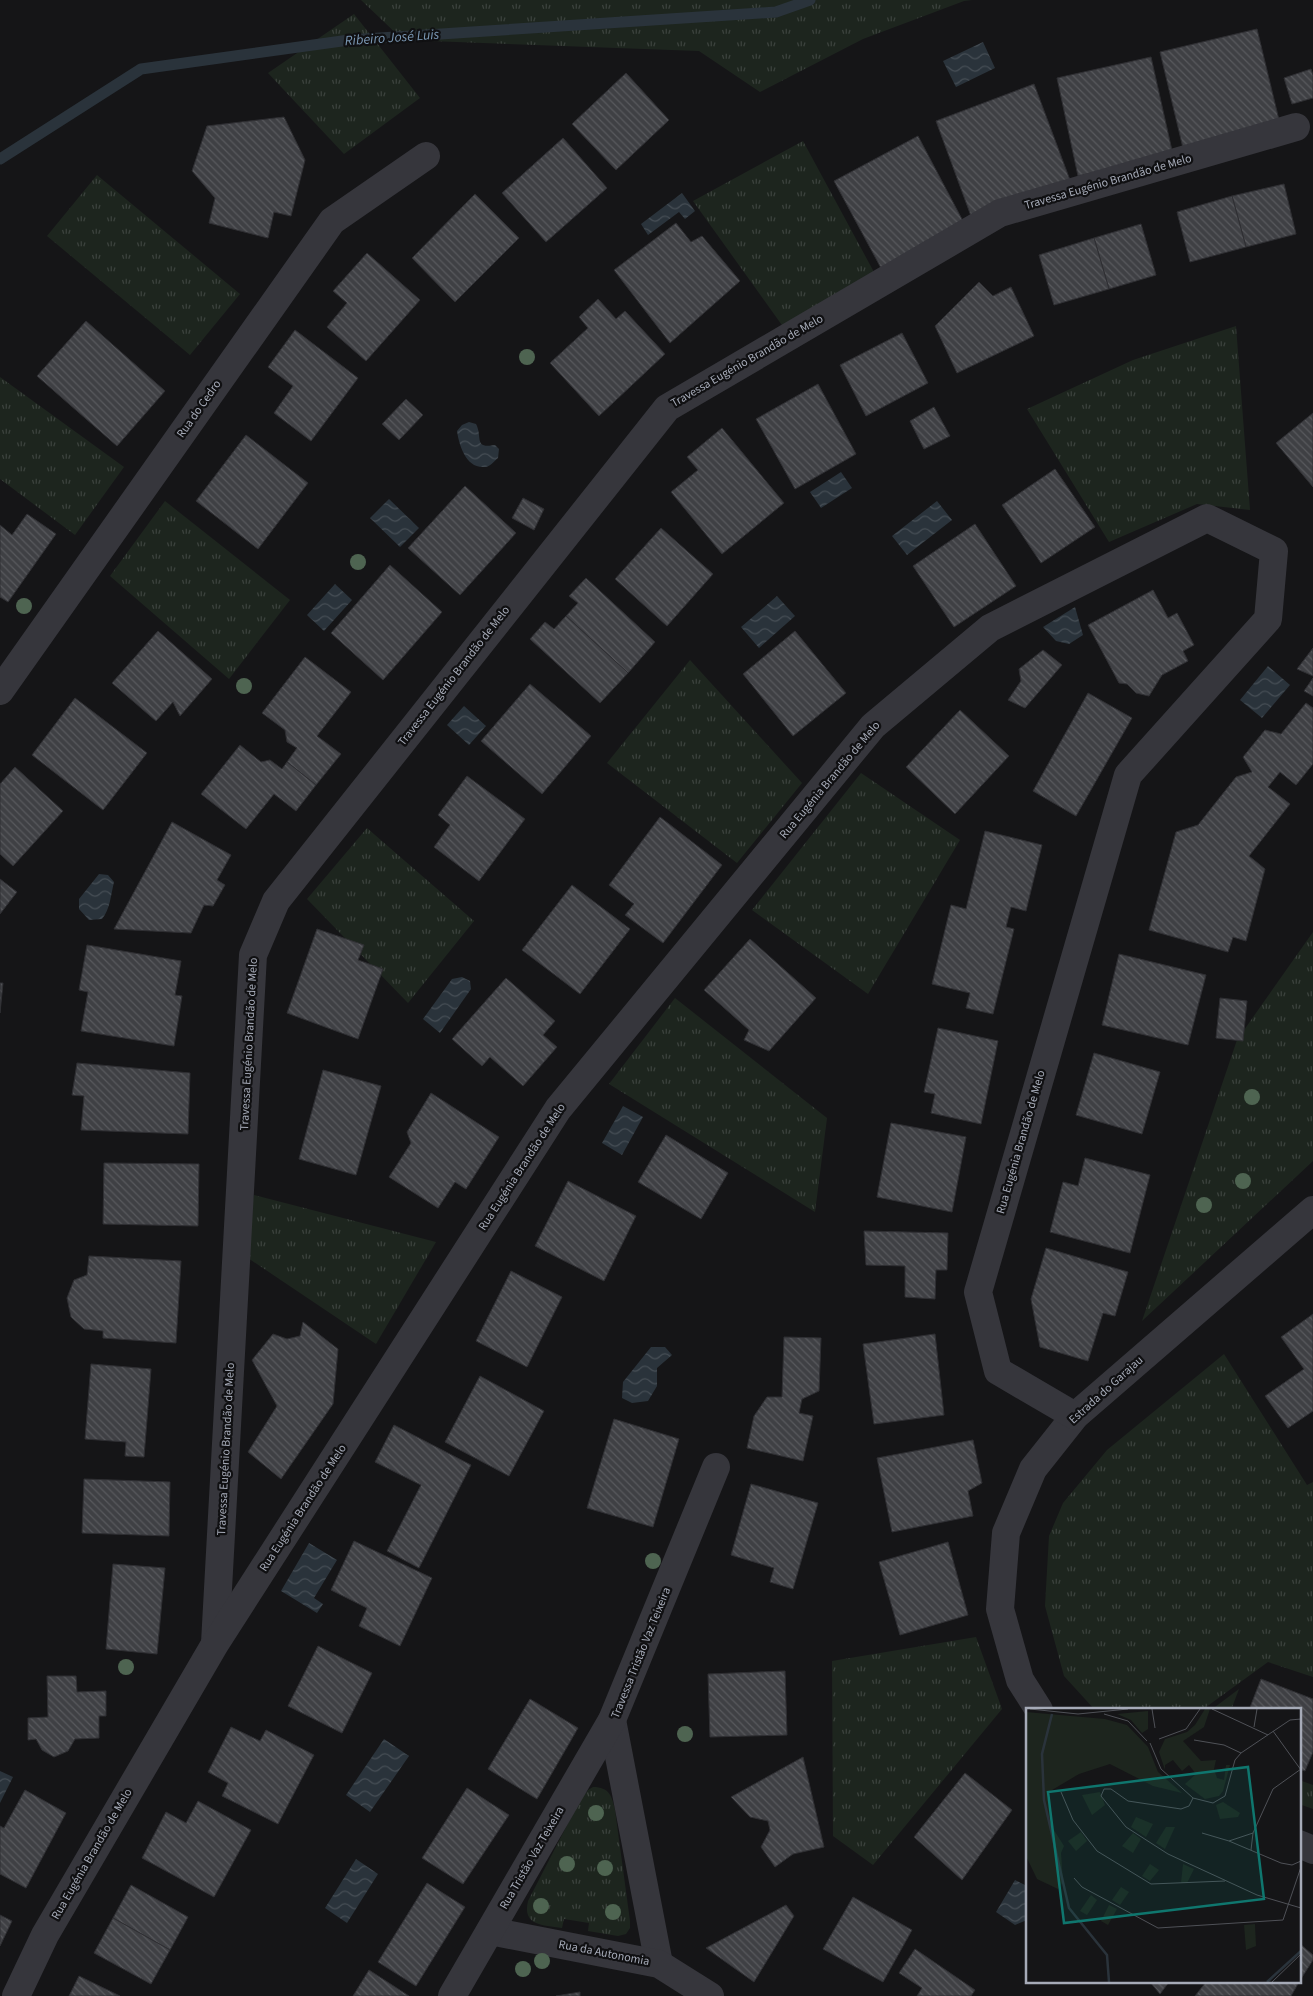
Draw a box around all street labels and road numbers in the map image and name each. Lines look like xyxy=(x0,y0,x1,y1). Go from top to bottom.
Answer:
street label: Travessa Eugénio Brandão de Melo xyxy=(1022,150,1194,214)
street label: Travessa Eugénio Brandão de Melo xyxy=(668,310,826,412)
street label: Rua do Cedro xyxy=(173,377,225,441)
street label: Travessa Eugénio Brandão de Melo xyxy=(394,602,514,750)
street label: Rua Eugénia Brandão de Melo xyxy=(776,718,884,842)
street label: Travessa Eugénio Brandão de Melo xyxy=(236,957,262,1131)
street label: Rua Eugénia Brandão de Melo xyxy=(992,1068,1050,1216)
street label: Rua Eugénia Brandão de Melo xyxy=(474,1100,570,1234)
street label: Estrada do Garajau xyxy=(1065,1352,1147,1428)
street label: Travessa Eugénio Brandão de Melo xyxy=(213,1362,239,1536)
street label: Rua Eugénia Brandão de Melo xyxy=(255,1441,351,1575)
street label: Travessa Tristão Vaz Teixeira xyxy=(607,1585,675,1721)
street label: Rua Eugénia Brandão de Melo xyxy=(47,1785,137,1923)
street label: Rua Tristão Vaz Teixeira xyxy=(496,1803,568,1913)
street label: Rua da Autonomia xyxy=(557,1936,651,1970)

